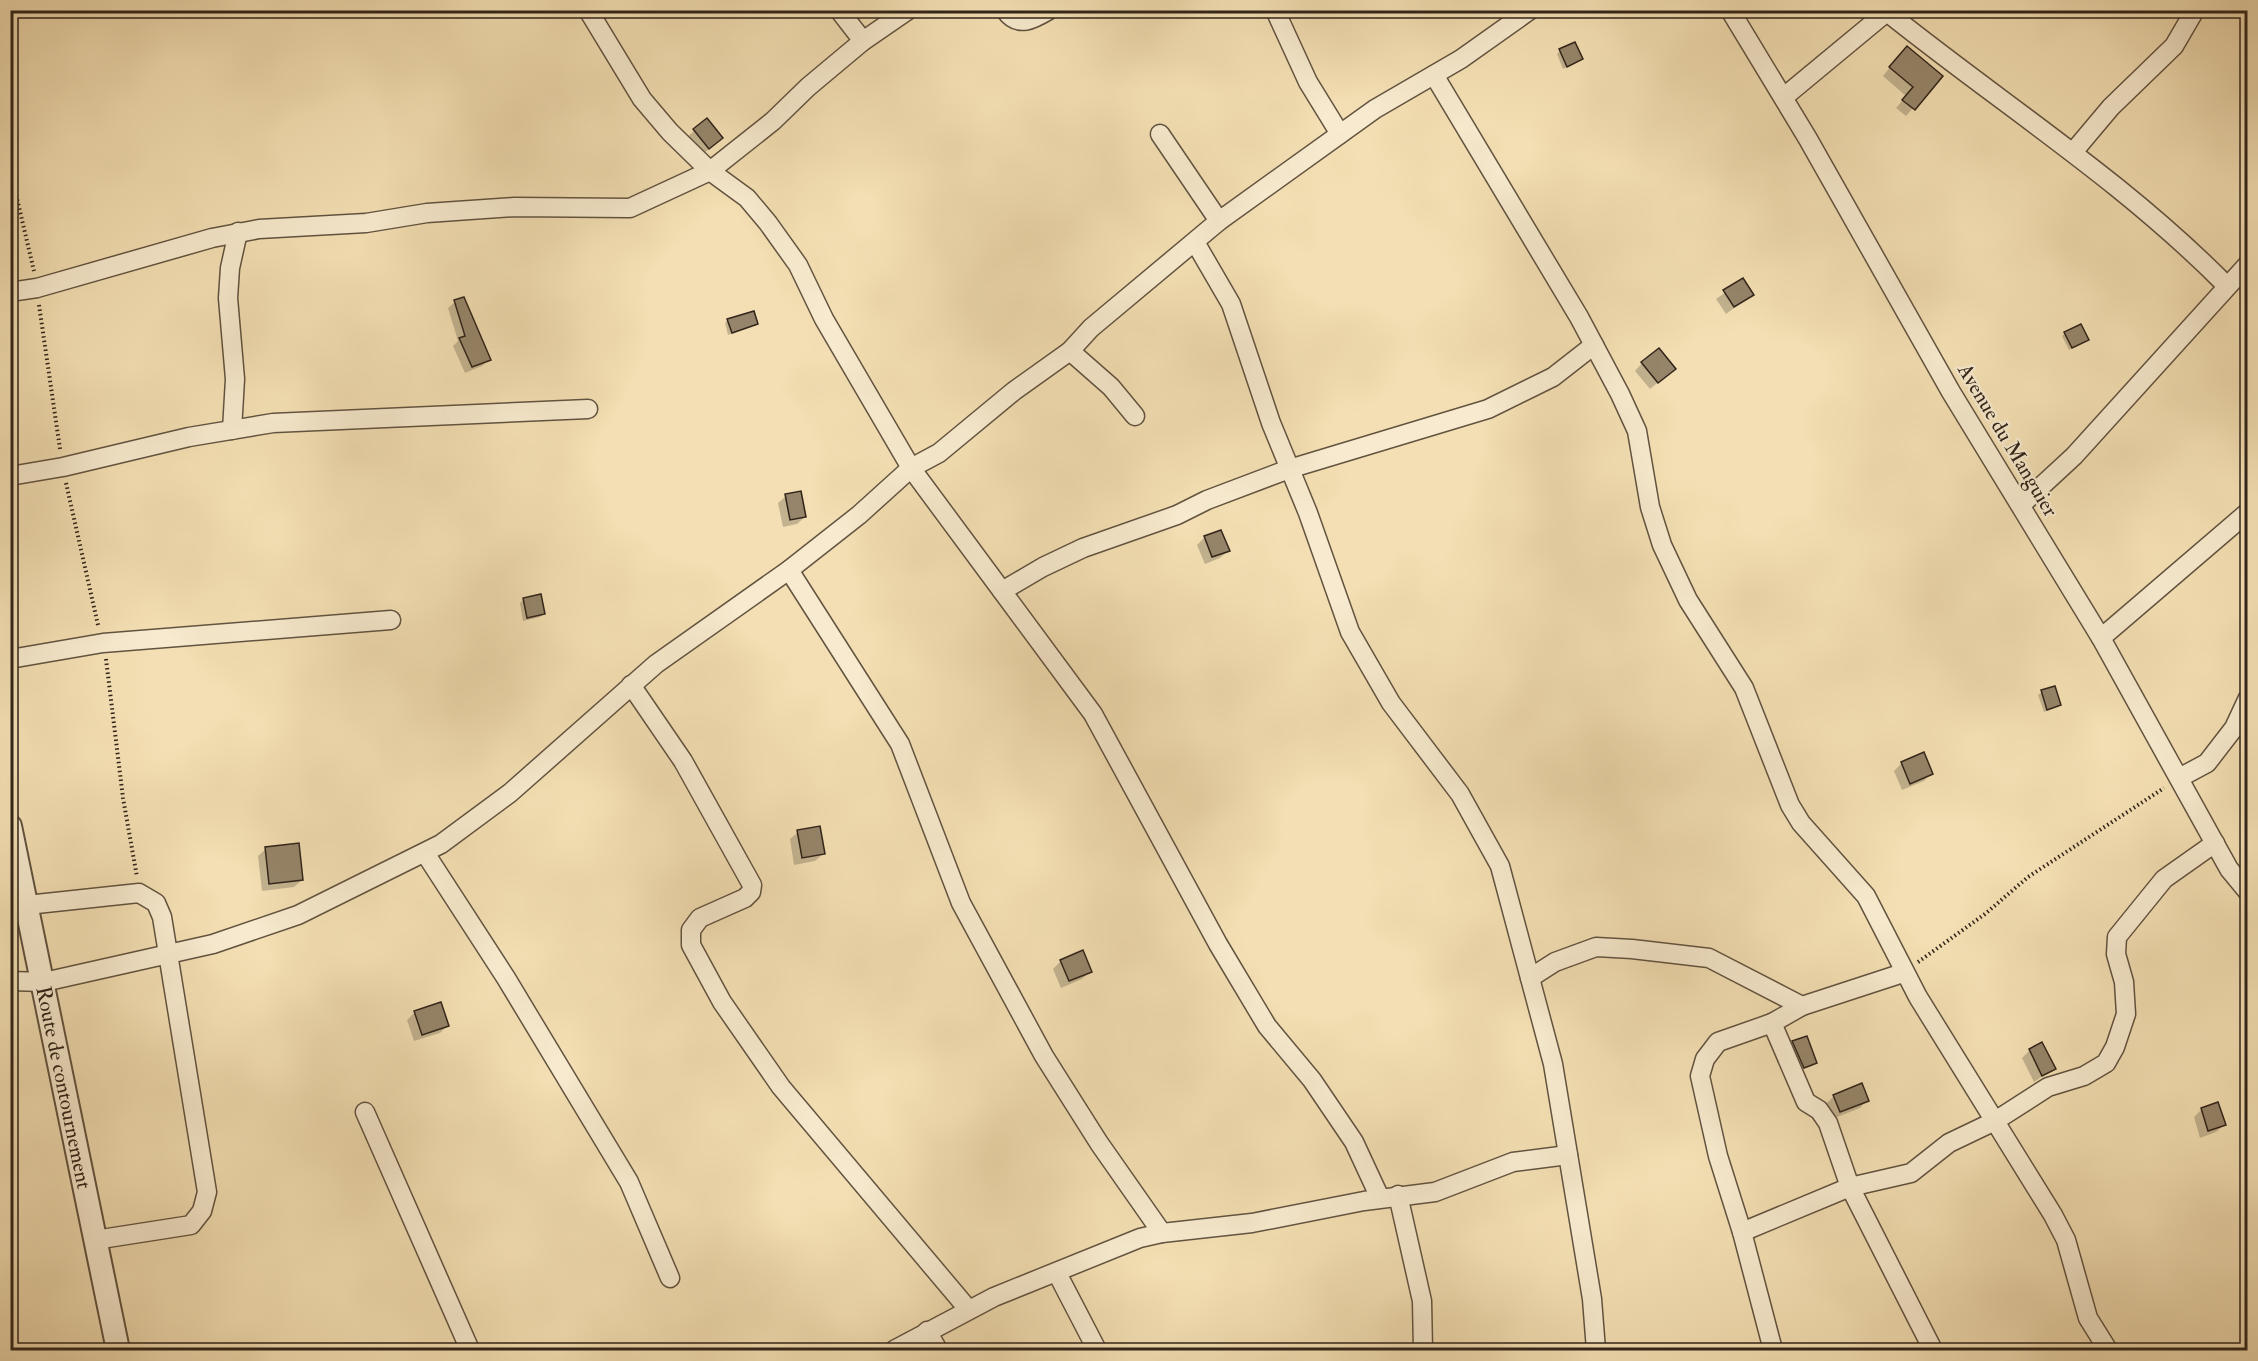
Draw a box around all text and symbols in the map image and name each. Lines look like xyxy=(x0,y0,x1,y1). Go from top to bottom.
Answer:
street label: Avenue du Manguier xyxy=(1951,358,2064,522)
street label: Route de contournement xyxy=(29,984,97,1192)

